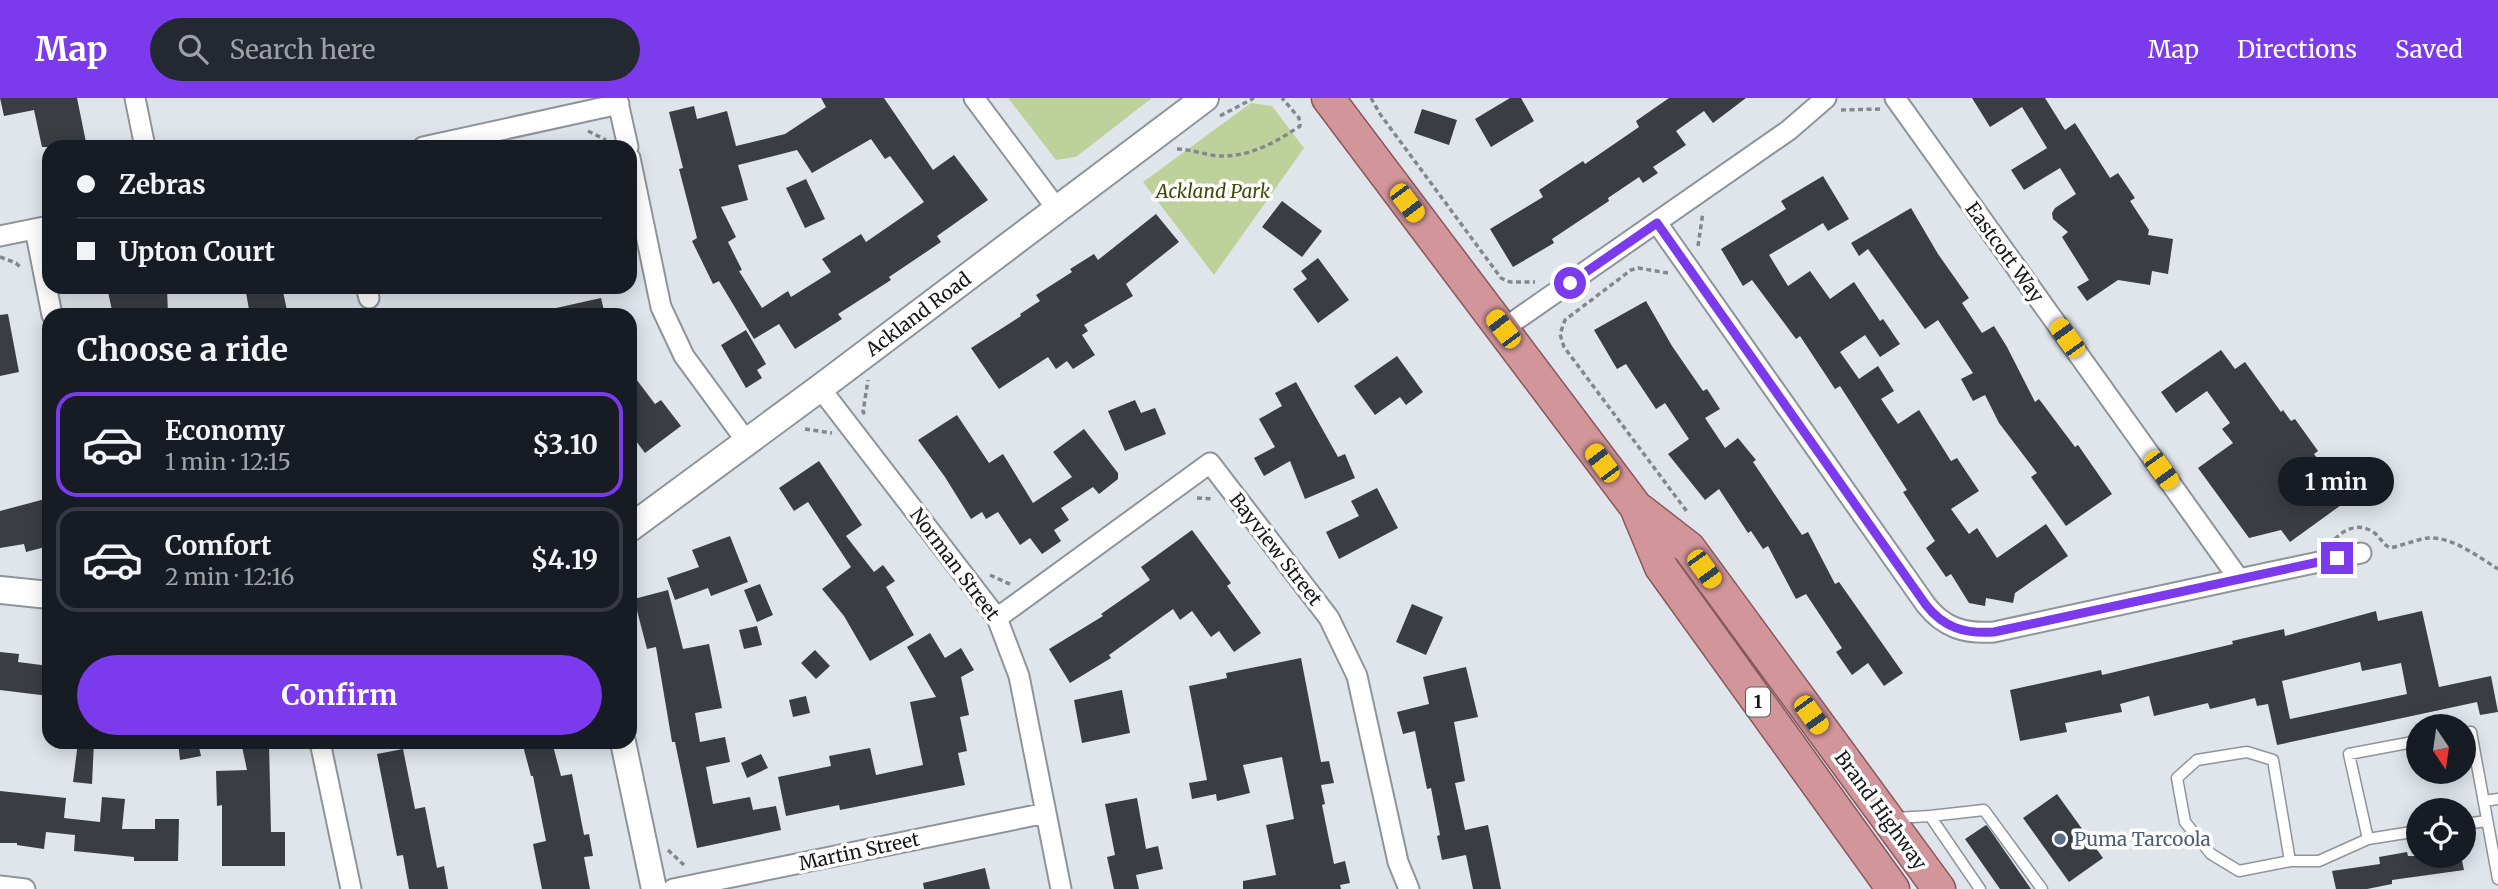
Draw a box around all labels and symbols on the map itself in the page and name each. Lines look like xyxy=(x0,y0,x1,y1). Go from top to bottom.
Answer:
park label: Ackland Park xyxy=(1154,179,1271,203)
car xyxy=(1386,180,1429,226)
street label: Eastcott Way xyxy=(1961,197,2049,307)
street label: Ackland Road xyxy=(860,267,975,362)
route start xyxy=(1554,267,1586,299)
car xyxy=(1482,306,1525,352)
car xyxy=(2047,315,2088,361)
car xyxy=(1581,440,1624,486)
car xyxy=(2141,447,2182,493)
callout: 1 min xyxy=(2279,456,2395,505)
street label: Bayview Street xyxy=(1224,488,1328,611)
street label: Norman Street xyxy=(905,503,1005,625)
route end xyxy=(2321,542,2353,574)
car xyxy=(1684,546,1725,592)
road number: 1 xyxy=(1746,688,1770,716)
car xyxy=(1791,692,1832,738)
north arrow xyxy=(2406,714,2476,784)
street label: Brand Highway xyxy=(1830,746,1932,874)
street label: Martin Street xyxy=(796,826,922,875)
place label: Puma Tarcoola xyxy=(2074,827,2211,851)
marker: Puma Tarcoola xyxy=(2052,831,2068,847)

